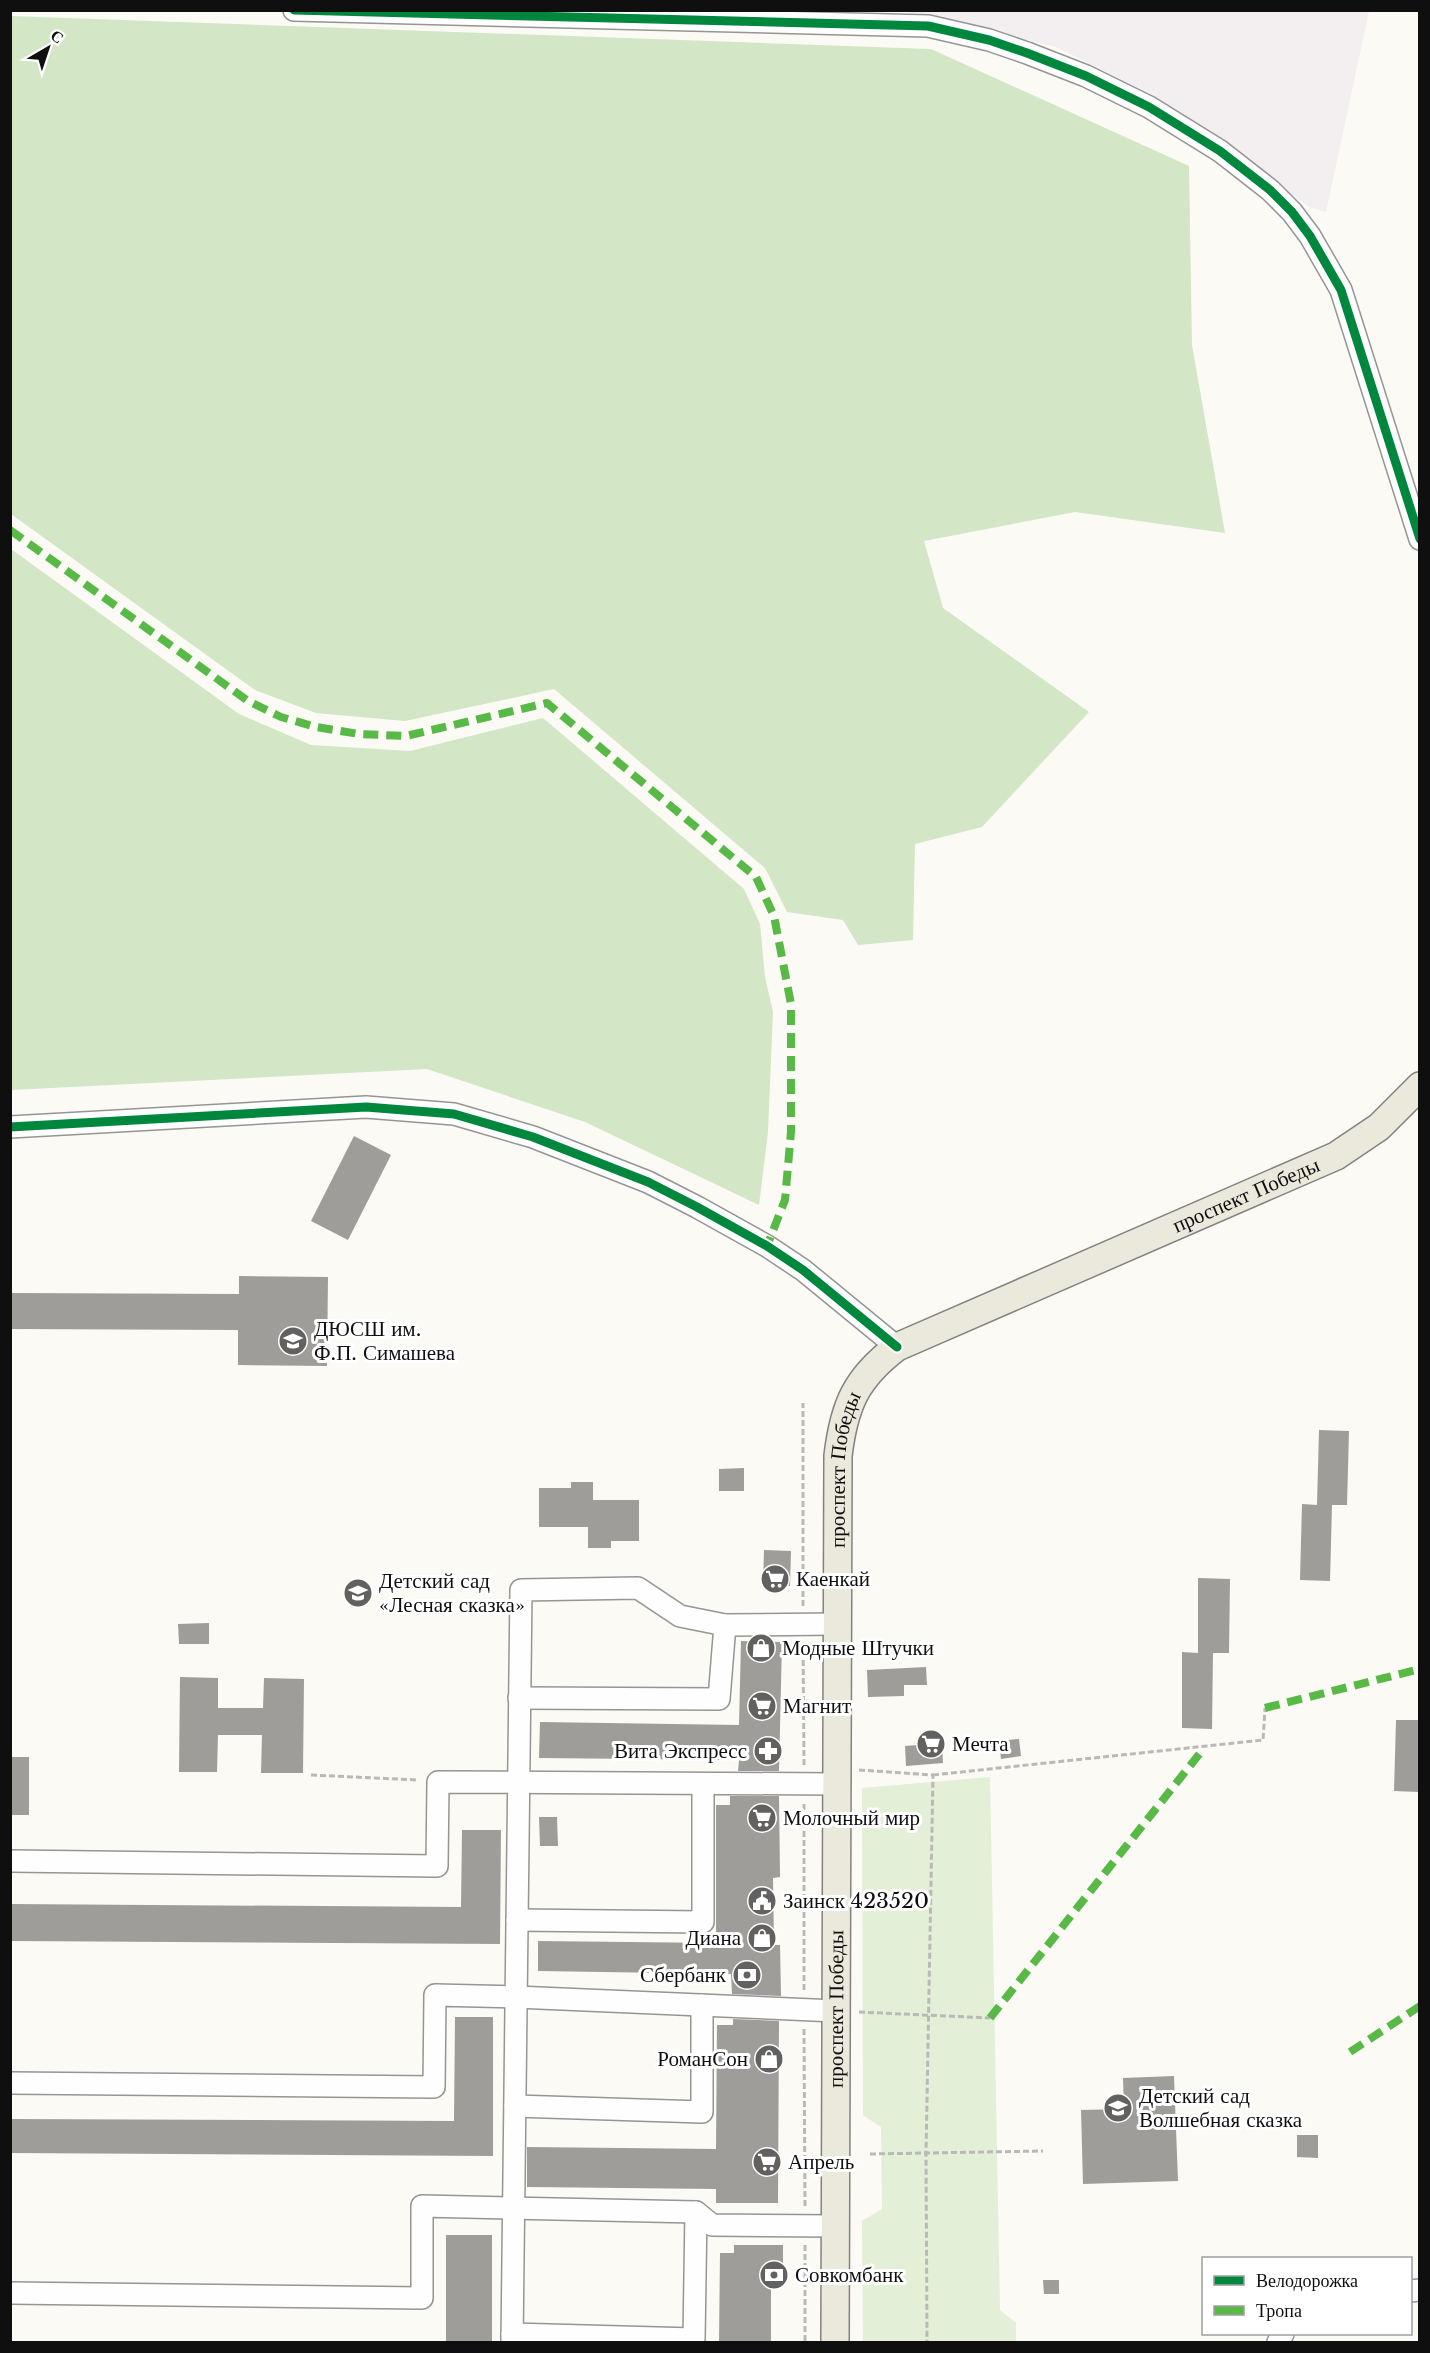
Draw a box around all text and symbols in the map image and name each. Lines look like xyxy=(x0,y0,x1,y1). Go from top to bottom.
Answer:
north arrow xyxy=(18,18,78,78)
text: С xyxy=(47,25,68,48)
street label: проспект Победы xyxy=(1168,1152,1323,1239)
place label: ДЮСШ им. Ф.П. Симашева xyxy=(314,1316,456,1366)
school or university icon: ДЮСШ им. Ф.П. Симашева xyxy=(277,1325,309,1357)
street label: проспект Победы xyxy=(825,1387,867,1548)
supermarket icon: Каенкай xyxy=(759,1563,791,1595)
place label: Каенкай xyxy=(796,1566,870,1592)
place label: Детский сад «Лесная сказка» xyxy=(379,1568,525,1618)
school or university icon: Детский сад «Лесная сказка» xyxy=(342,1577,374,1609)
shop icon: Модные Штучки xyxy=(745,1632,777,1664)
place label: Модные Штучки xyxy=(782,1635,934,1661)
supermarket icon: Магнит xyxy=(746,1690,778,1722)
place label: Магнит xyxy=(783,1693,851,1719)
supermarket icon: Мечта xyxy=(915,1728,947,1760)
place label: Мечта xyxy=(952,1731,1009,1757)
pharmacy icon: Вита Экспресс xyxy=(752,1735,784,1767)
place label: Вита Экспресс xyxy=(614,1738,747,1764)
supermarket icon: Молочный мир xyxy=(746,1802,778,1834)
place label: Молочный мир xyxy=(783,1805,920,1831)
public building icon: Заинск 423520 xyxy=(746,1885,778,1917)
place label: Заинск 423520 xyxy=(783,1888,929,1914)
shop icon: Диана xyxy=(746,1922,778,1954)
place label: Диана xyxy=(686,1925,742,1951)
street label: проспект Победы xyxy=(823,1930,849,2088)
bank icon: Сбербанк xyxy=(731,1959,763,1991)
place label: Сбербанк xyxy=(640,1962,727,1988)
shop icon: РоманСон xyxy=(753,2043,785,2075)
place label: РоманСон xyxy=(657,2046,748,2072)
place label: Детский сад Волшебная сказка xyxy=(1139,2083,1303,2133)
school or university icon: Детский сад Волшебная сказка xyxy=(1102,2092,1134,2124)
supermarket icon: Апрель xyxy=(751,2146,783,2178)
place label: Апрель xyxy=(788,2149,854,2175)
legend xyxy=(1202,2257,1412,2335)
bank icon: Совкомбанк xyxy=(758,2259,790,2291)
place label: Совкомбанк xyxy=(795,2262,904,2288)
text: Велодорожка xyxy=(1256,2270,1358,2292)
text: Тропа xyxy=(1256,2300,1302,2322)

